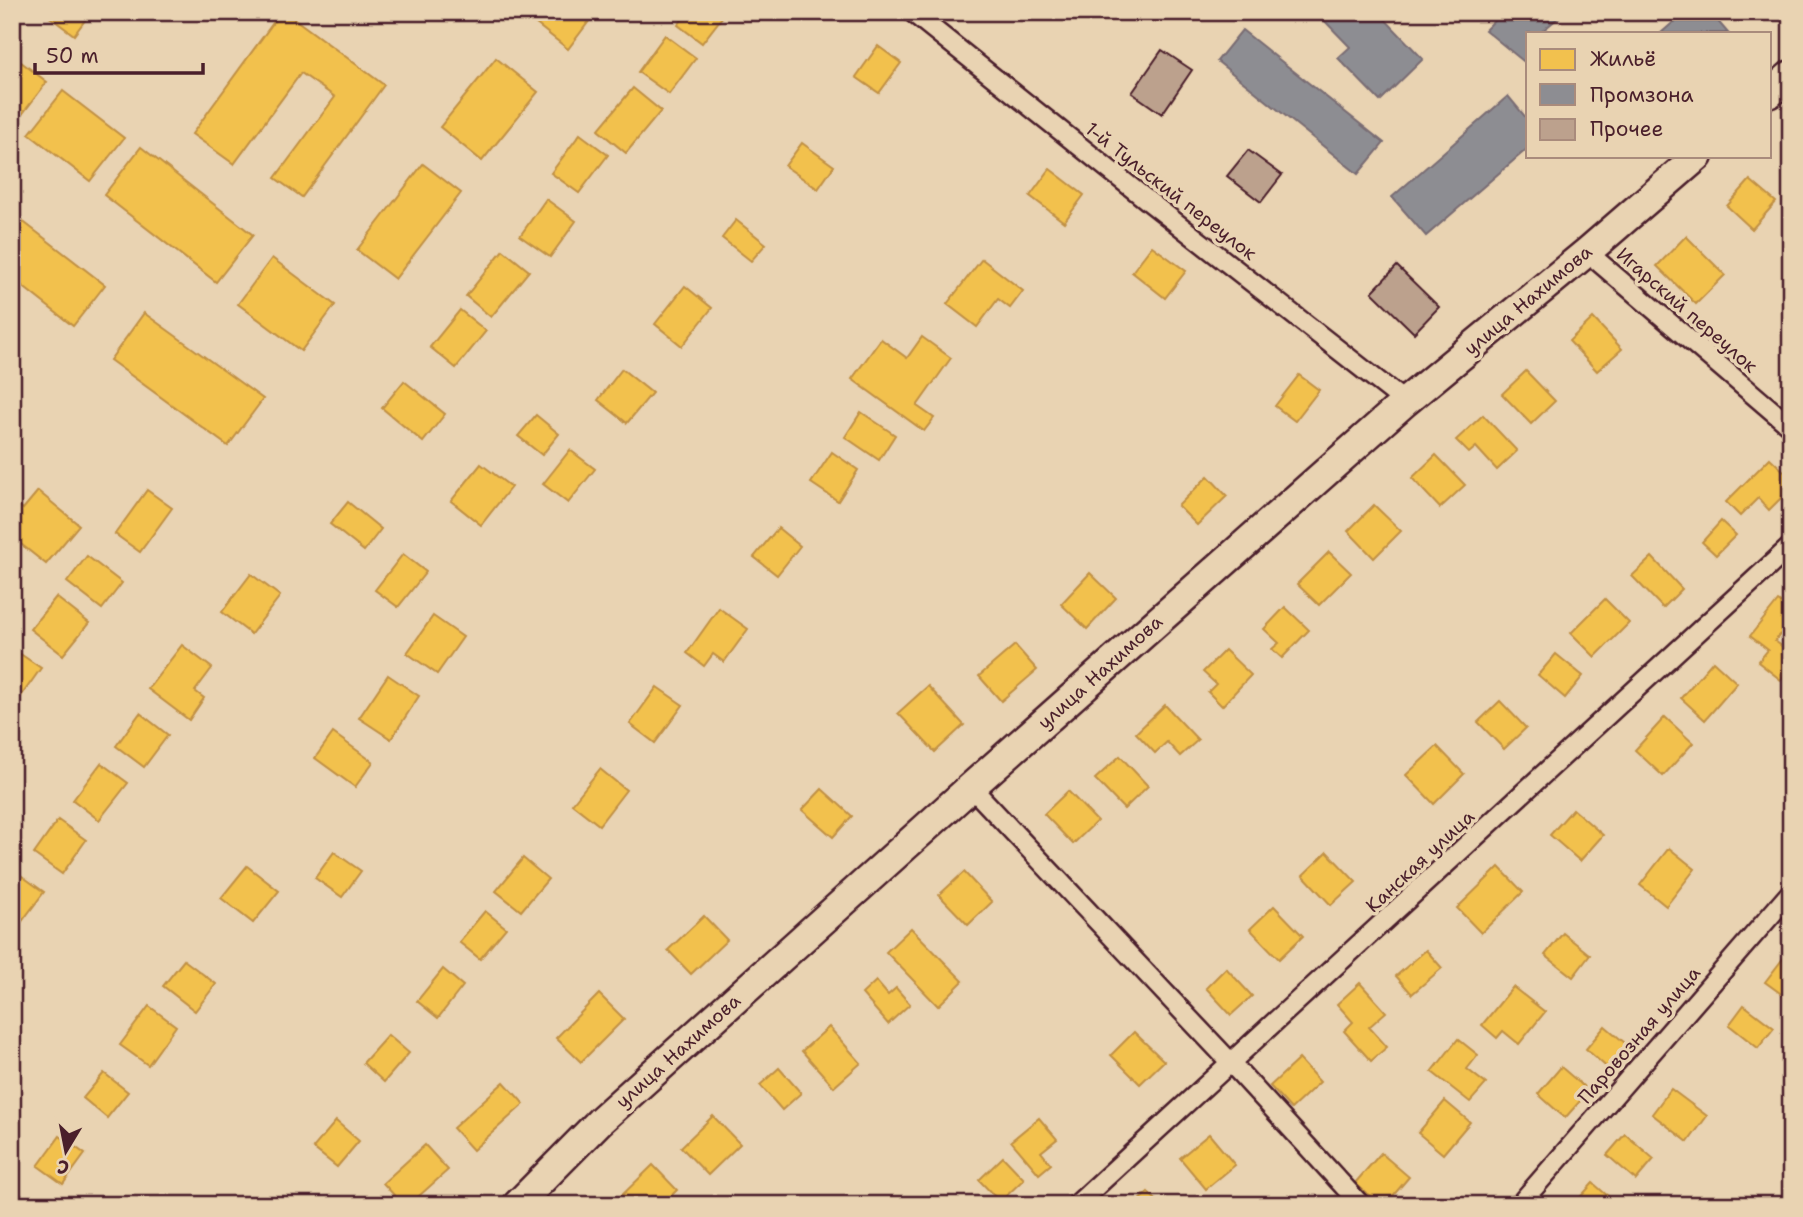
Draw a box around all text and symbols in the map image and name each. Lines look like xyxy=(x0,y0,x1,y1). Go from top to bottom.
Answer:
scale bar xyxy=(35,32,203,76)
legend xyxy=(1526,32,1772,158)
text: 50 m xyxy=(46,42,99,70)
text: Жильё xyxy=(1590,45,1656,73)
text: Промзона xyxy=(1590,81,1693,109)
text: Прочее xyxy=(1590,115,1663,143)
street label: 1-й Тульский переулок xyxy=(1080,116,1262,266)
street label: улица Нахимова xyxy=(1459,239,1597,361)
street label: Игарский переулок xyxy=(1611,242,1763,378)
street label: улица Нахимова xyxy=(1032,609,1168,735)
street label: Канская улица xyxy=(1360,804,1480,918)
street label: Паровозная улица xyxy=(1572,961,1706,1109)
street label: улица Нахимова xyxy=(610,988,746,1114)
north arrow xyxy=(32,1116,102,1186)
text: С xyxy=(55,1154,71,1181)

